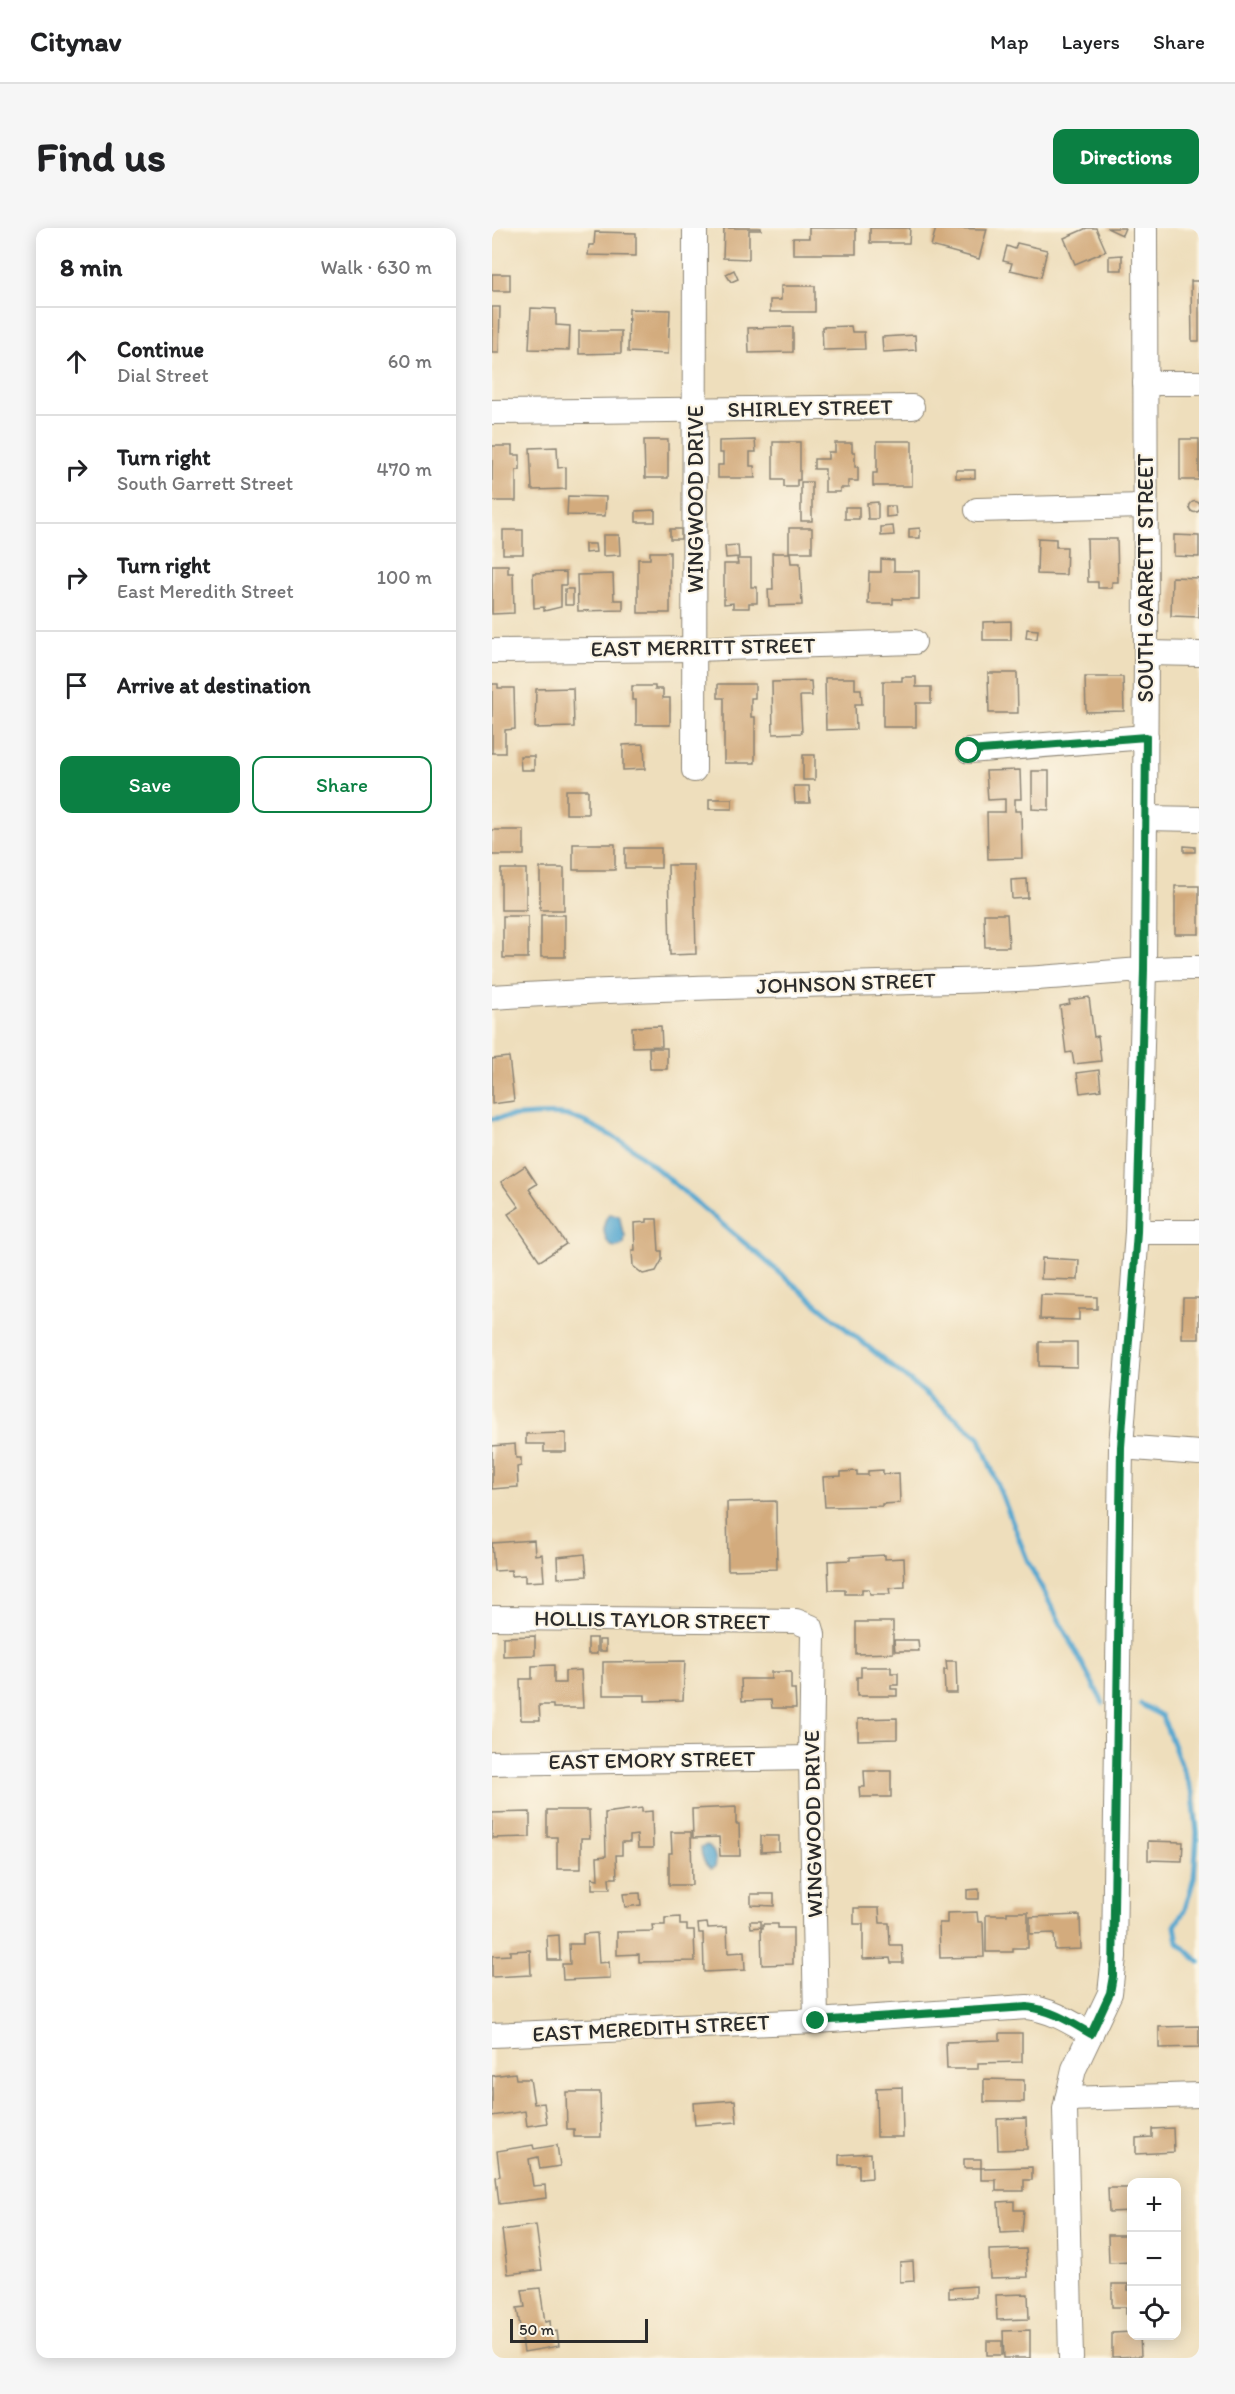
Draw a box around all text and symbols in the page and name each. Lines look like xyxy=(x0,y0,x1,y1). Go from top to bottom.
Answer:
text: Citynav xyxy=(30,24,121,58)
text: Map xyxy=(990,29,1029,54)
text: Layers xyxy=(1062,29,1120,54)
text: Share xyxy=(1153,29,1205,54)
button: Directions xyxy=(1053,129,1199,184)
text: Find us xyxy=(36,131,166,182)
text: 8 min xyxy=(60,251,122,283)
text: Walk · 630 m xyxy=(320,255,432,279)
text: Continue xyxy=(117,336,204,363)
icon: ahead xyxy=(60,345,93,378)
text: 60 m xyxy=(388,349,432,373)
text: Dial Street xyxy=(117,363,209,387)
street label: SHIRLEY STREET xyxy=(727,393,894,423)
street label: WINGWOOD DRIVE xyxy=(682,405,709,593)
text: Turn right xyxy=(117,444,211,471)
icon: right xyxy=(60,453,93,486)
street label: SOUTH GARRETT STREET xyxy=(1132,453,1159,702)
text: 470 m xyxy=(376,457,432,481)
text: South Garrett Street xyxy=(117,471,293,495)
text: Turn right xyxy=(117,552,211,579)
icon: right xyxy=(60,561,93,594)
text: 100 m xyxy=(377,565,432,589)
text: East Meredith Street xyxy=(117,579,294,603)
street label: EAST MERRITT STREET xyxy=(590,632,816,662)
icon: arrive xyxy=(60,669,93,702)
text: Arrive at destination xyxy=(117,672,311,699)
route start xyxy=(955,737,981,763)
button: Save xyxy=(60,756,240,813)
button: Share xyxy=(252,756,432,813)
street label: JOHNSON STREET xyxy=(756,966,937,1000)
street label: HOLLIS TAYLOR STREET xyxy=(534,1604,771,1636)
street label: WINGWOOD DRIVE xyxy=(798,1730,828,1918)
street label: EAST EMORY STREET xyxy=(548,1745,756,1775)
route end xyxy=(802,2007,828,2033)
street label: EAST MEREDITH STREET xyxy=(532,2008,771,2048)
map controls xyxy=(1127,2178,1181,2340)
button: + xyxy=(1127,2178,1181,2232)
button: − xyxy=(1127,2232,1181,2286)
button: locate xyxy=(1127,2286,1181,2340)
scale bar xyxy=(510,2316,648,2344)
text: 50 m xyxy=(519,2320,554,2339)

